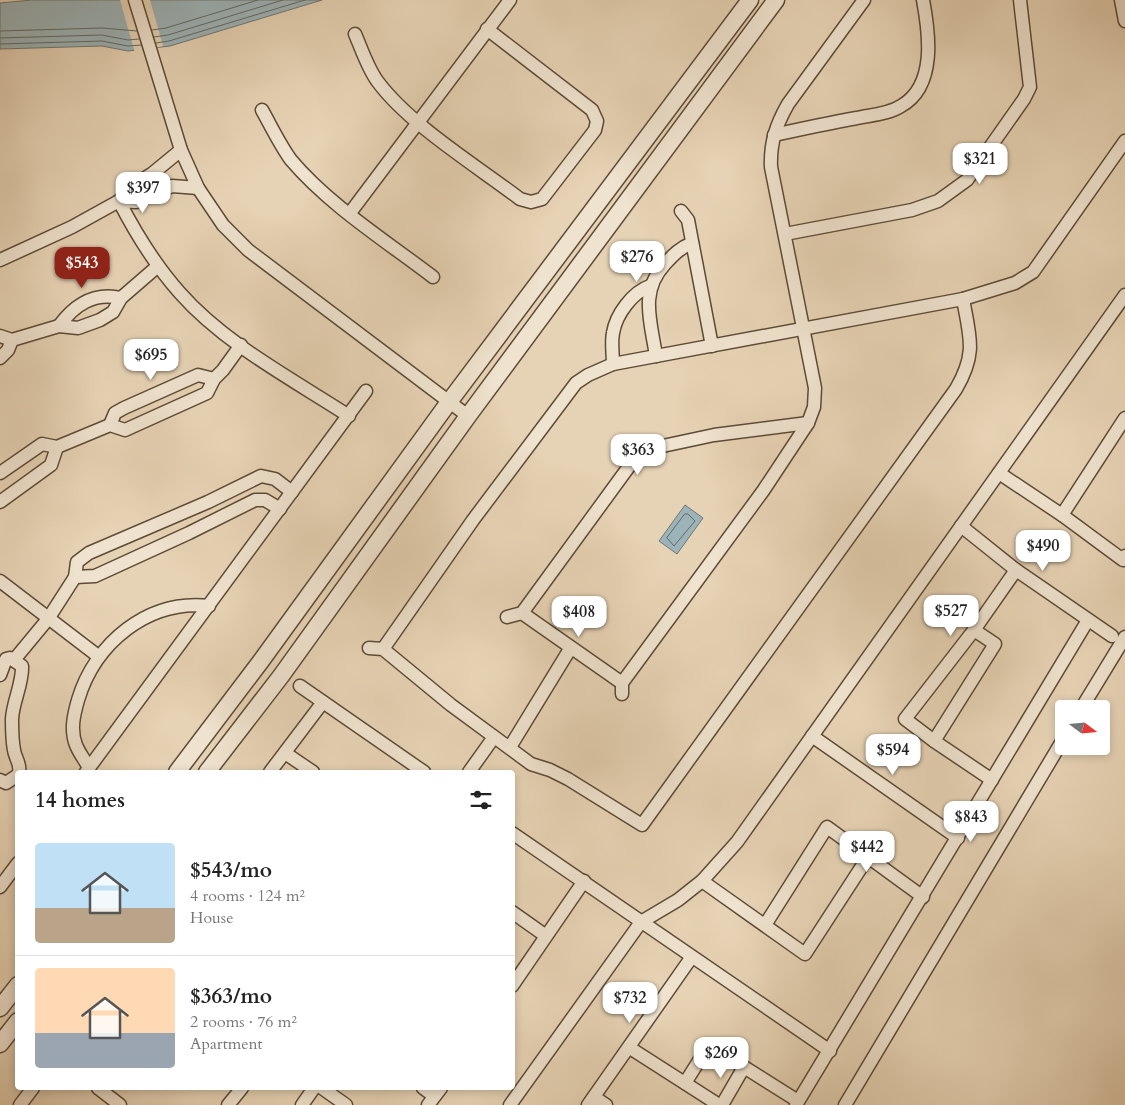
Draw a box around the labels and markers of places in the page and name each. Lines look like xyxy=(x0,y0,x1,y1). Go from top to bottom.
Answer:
pin: $321 xyxy=(950,142,1010,185)
pin: $397 xyxy=(113,172,173,214)
pin: $276 xyxy=(607,240,667,283)
pin: $543 xyxy=(52,246,112,289)
pin: $695 xyxy=(121,338,181,381)
pin: $363 xyxy=(608,434,668,476)
pin: $490 xyxy=(1013,530,1073,572)
pin: $527 xyxy=(921,594,981,637)
pin: $408 xyxy=(549,596,609,638)
pin: $594 xyxy=(863,734,923,776)
pin: $843 xyxy=(941,800,1001,843)
pin: $442 xyxy=(837,830,897,873)
pin: $732 xyxy=(600,982,660,1024)
pin: $269 xyxy=(691,1036,751,1079)

